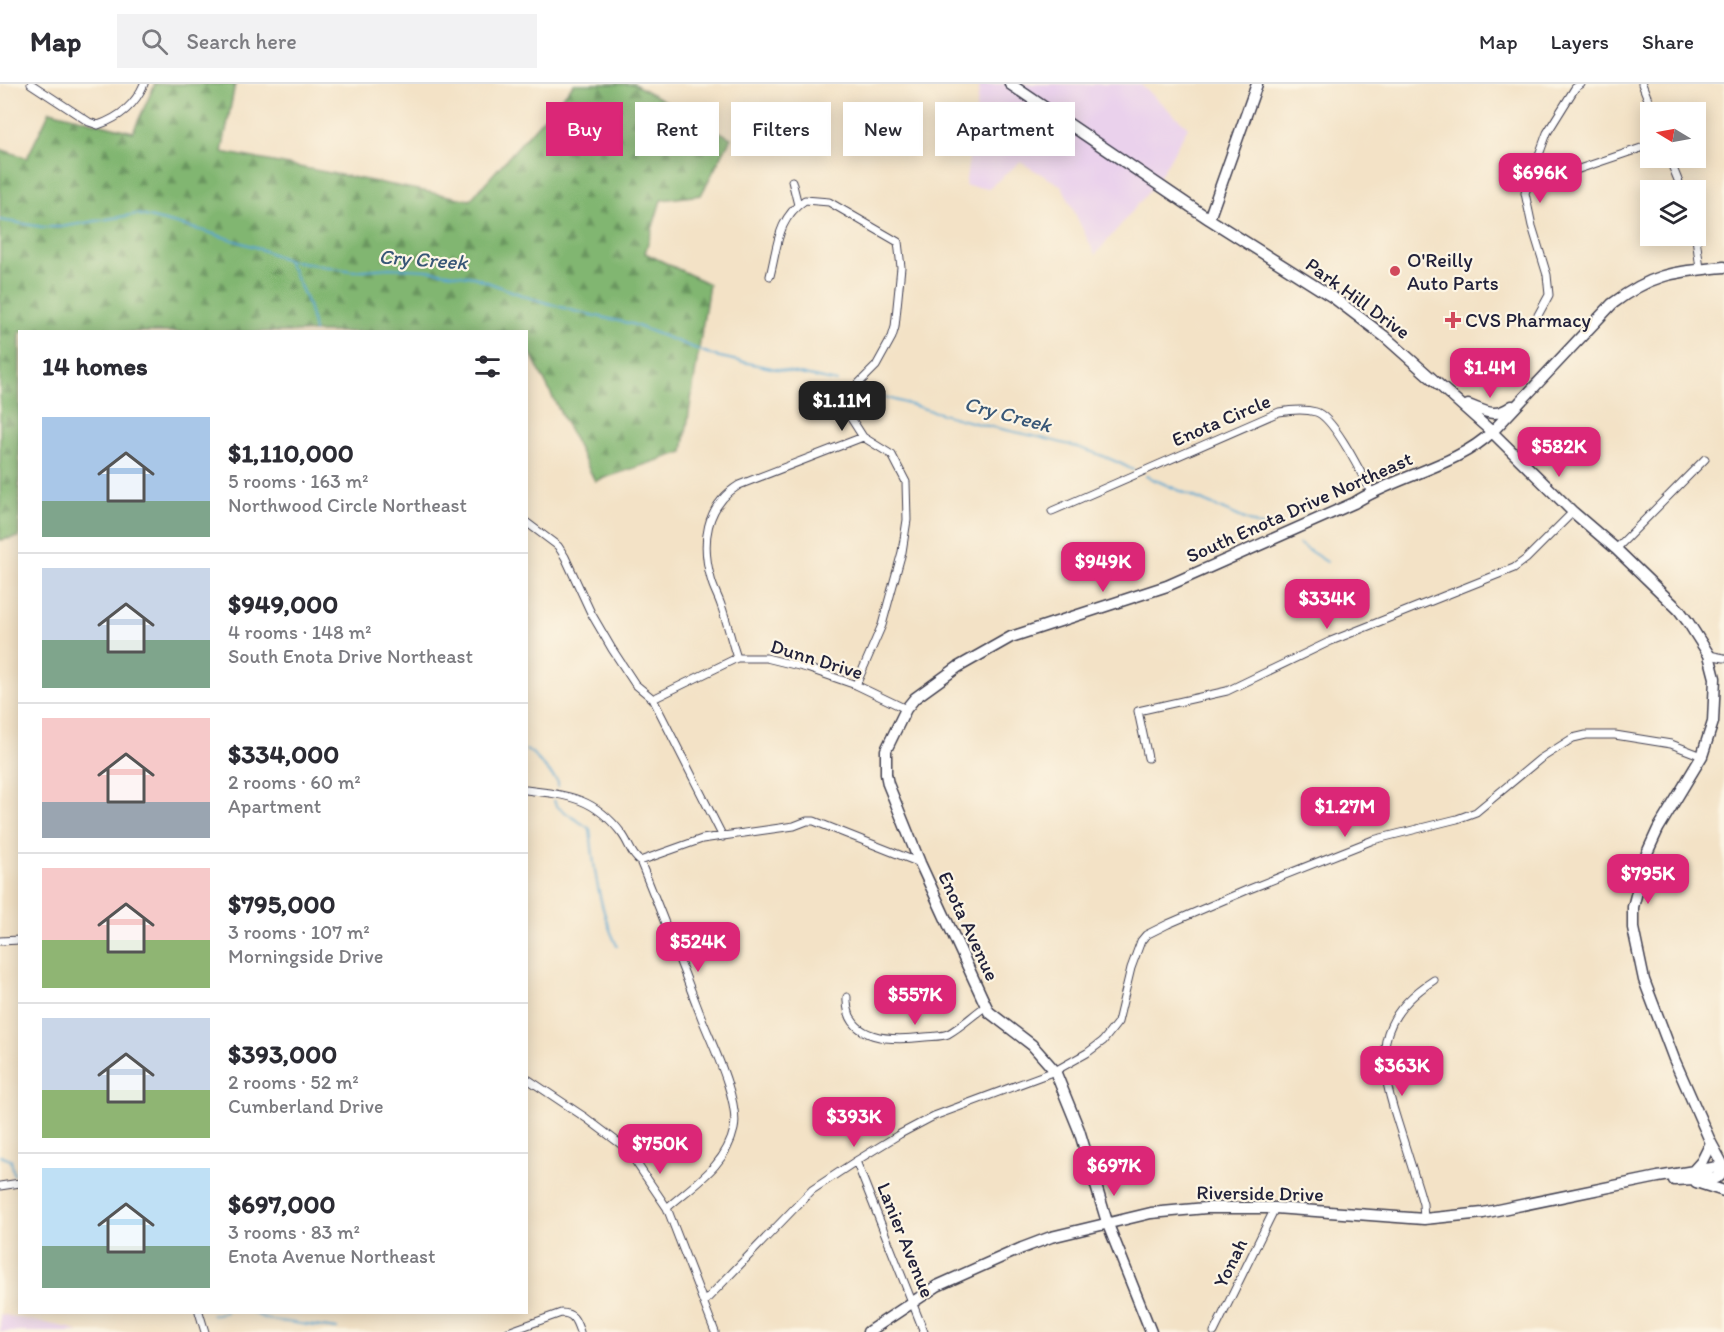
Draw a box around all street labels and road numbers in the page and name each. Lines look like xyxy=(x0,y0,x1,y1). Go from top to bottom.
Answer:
street label: Park Hill Drive xyxy=(1301,252,1415,344)
street label: Enota Circle xyxy=(1168,389,1274,451)
street label: South Enota Drive Northeast xyxy=(1182,446,1416,568)
street label: Dunn Drive xyxy=(768,634,866,684)
street label: Enota Avenue xyxy=(933,868,1005,984)
street label: Lanier Avenue xyxy=(872,1179,940,1301)
street label: Riverside Drive xyxy=(1196,1180,1324,1206)
street label: Yonah xyxy=(1208,1235,1252,1291)

